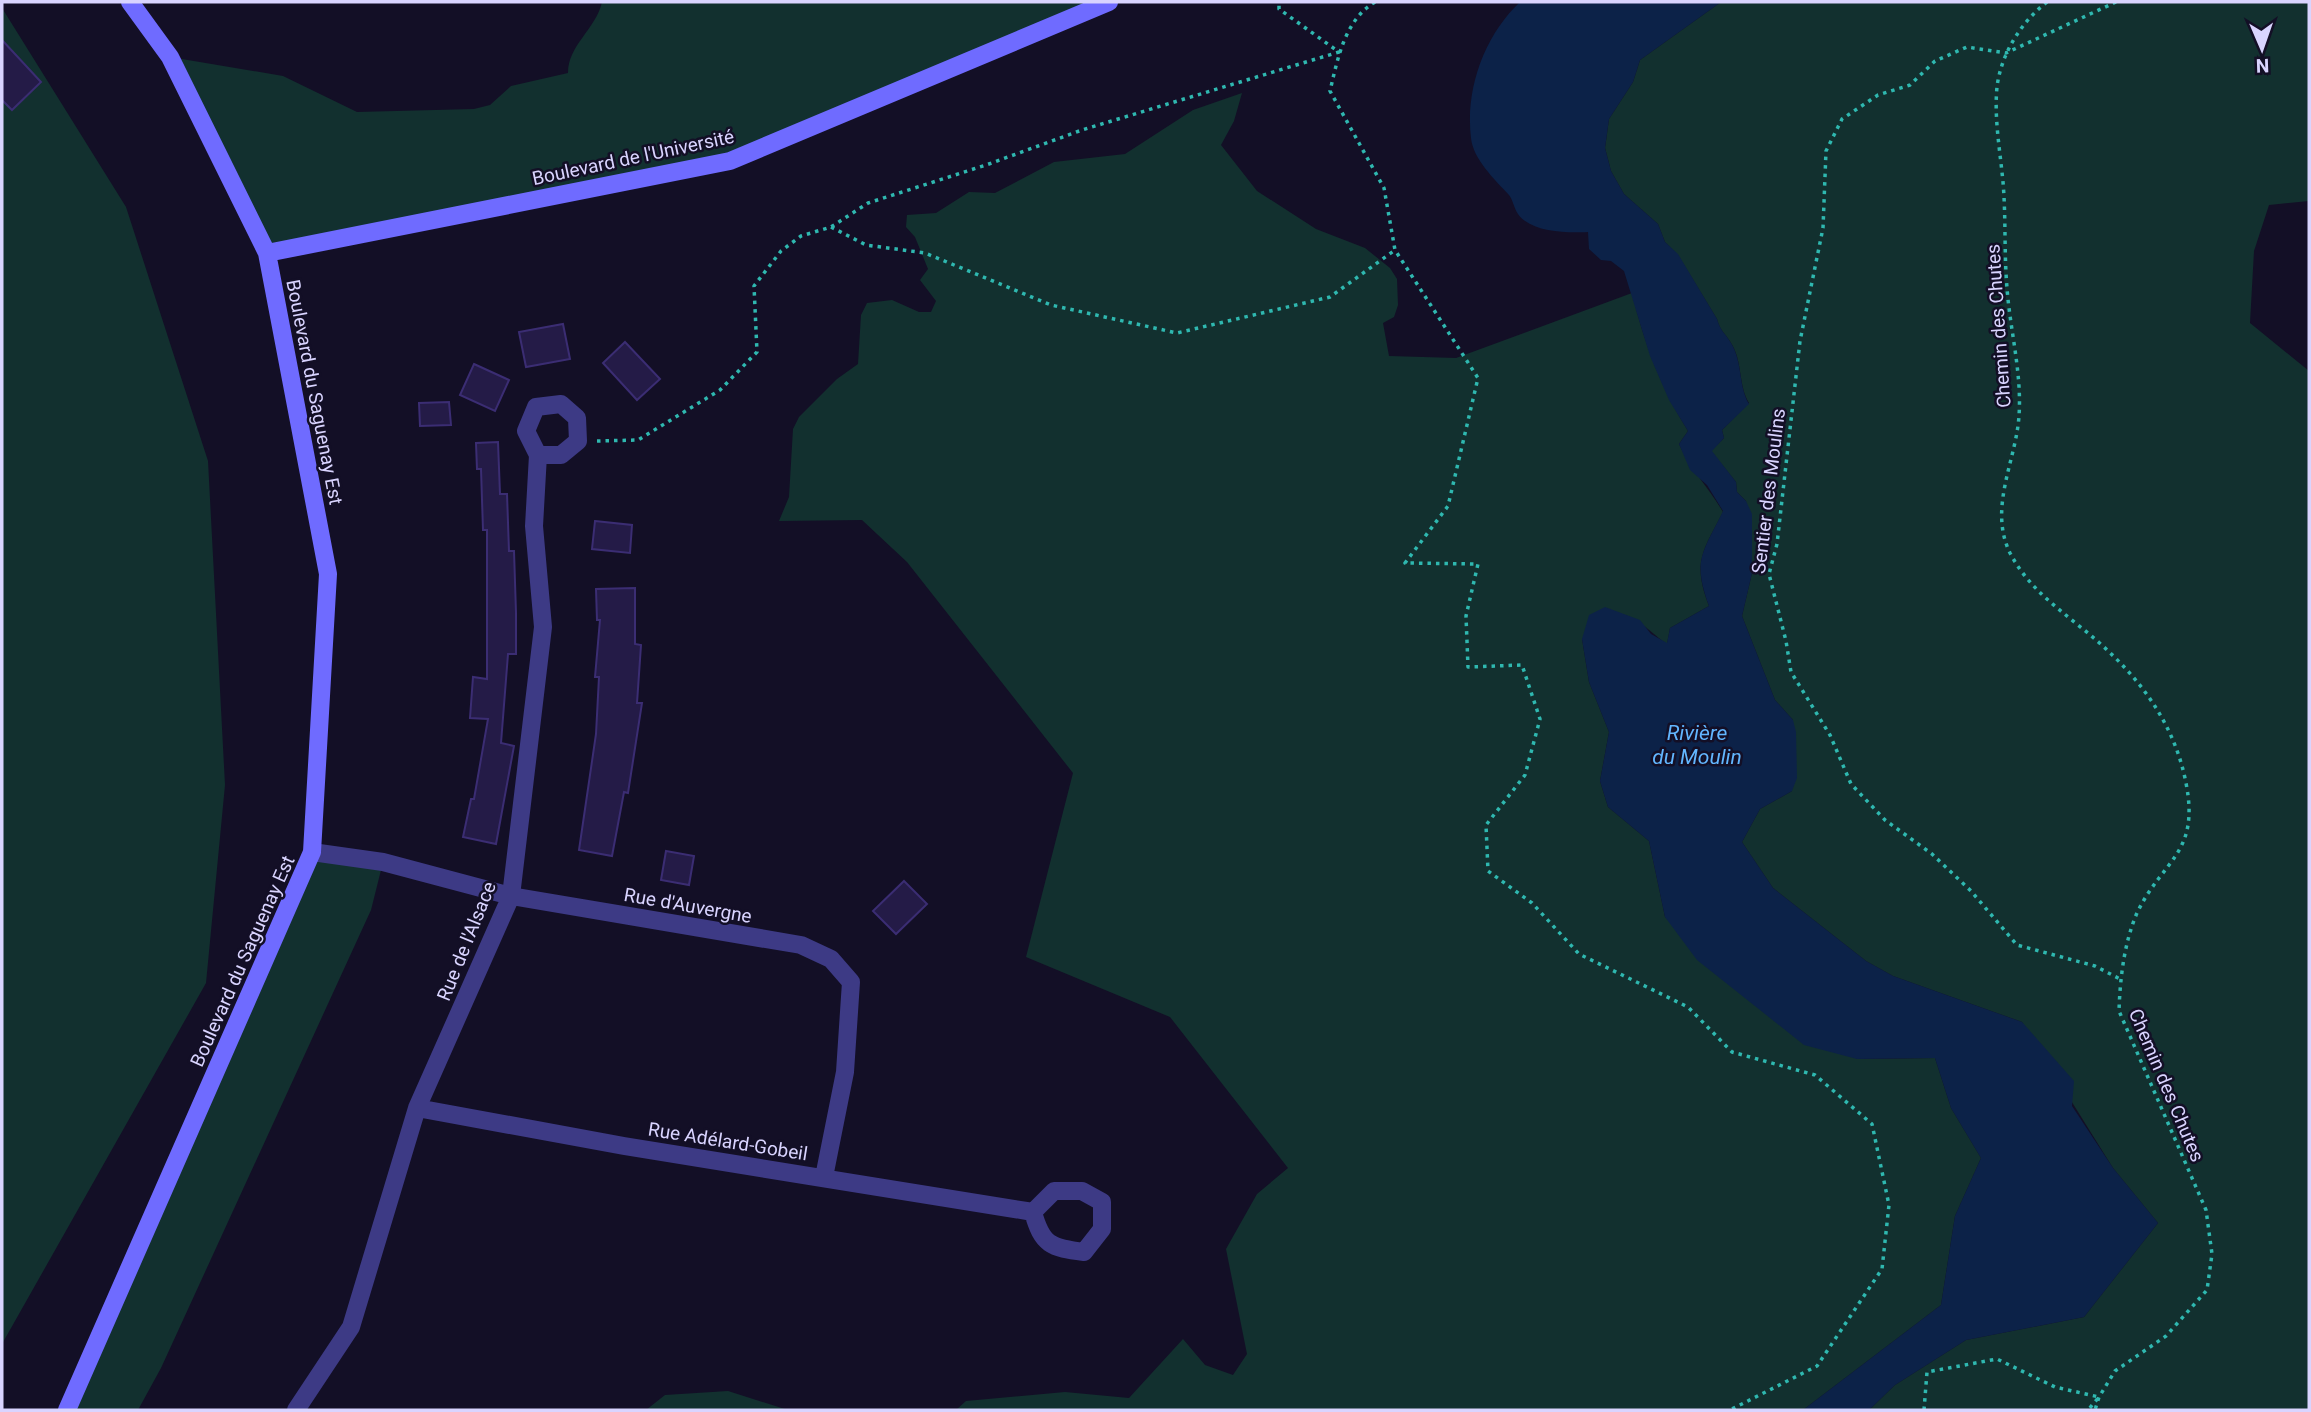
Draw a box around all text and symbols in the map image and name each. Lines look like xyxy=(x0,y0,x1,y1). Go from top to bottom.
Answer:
north arrow xyxy=(2227,14,2297,84)
text: N xyxy=(2255,54,2270,77)
street label: Boulevard de l'Université xyxy=(530,125,736,190)
street label: Chemin des Chutes xyxy=(1981,243,2016,409)
street label: Boulevard du Saguenay Est xyxy=(281,278,348,507)
street label: Sentier des Moulins xyxy=(1747,407,1790,575)
water label: Rivière du Moulin xyxy=(1652,721,1742,769)
street label: Boulevard du Saguenay Est xyxy=(185,852,299,1070)
street label: Rue de l'Alsace xyxy=(432,878,501,1004)
street label: Rue d'Auvergne xyxy=(622,883,754,928)
street label: Chemin des Chutes xyxy=(2124,1005,2209,1165)
street label: Rue Adélard-Gobeil xyxy=(647,1118,809,1165)

